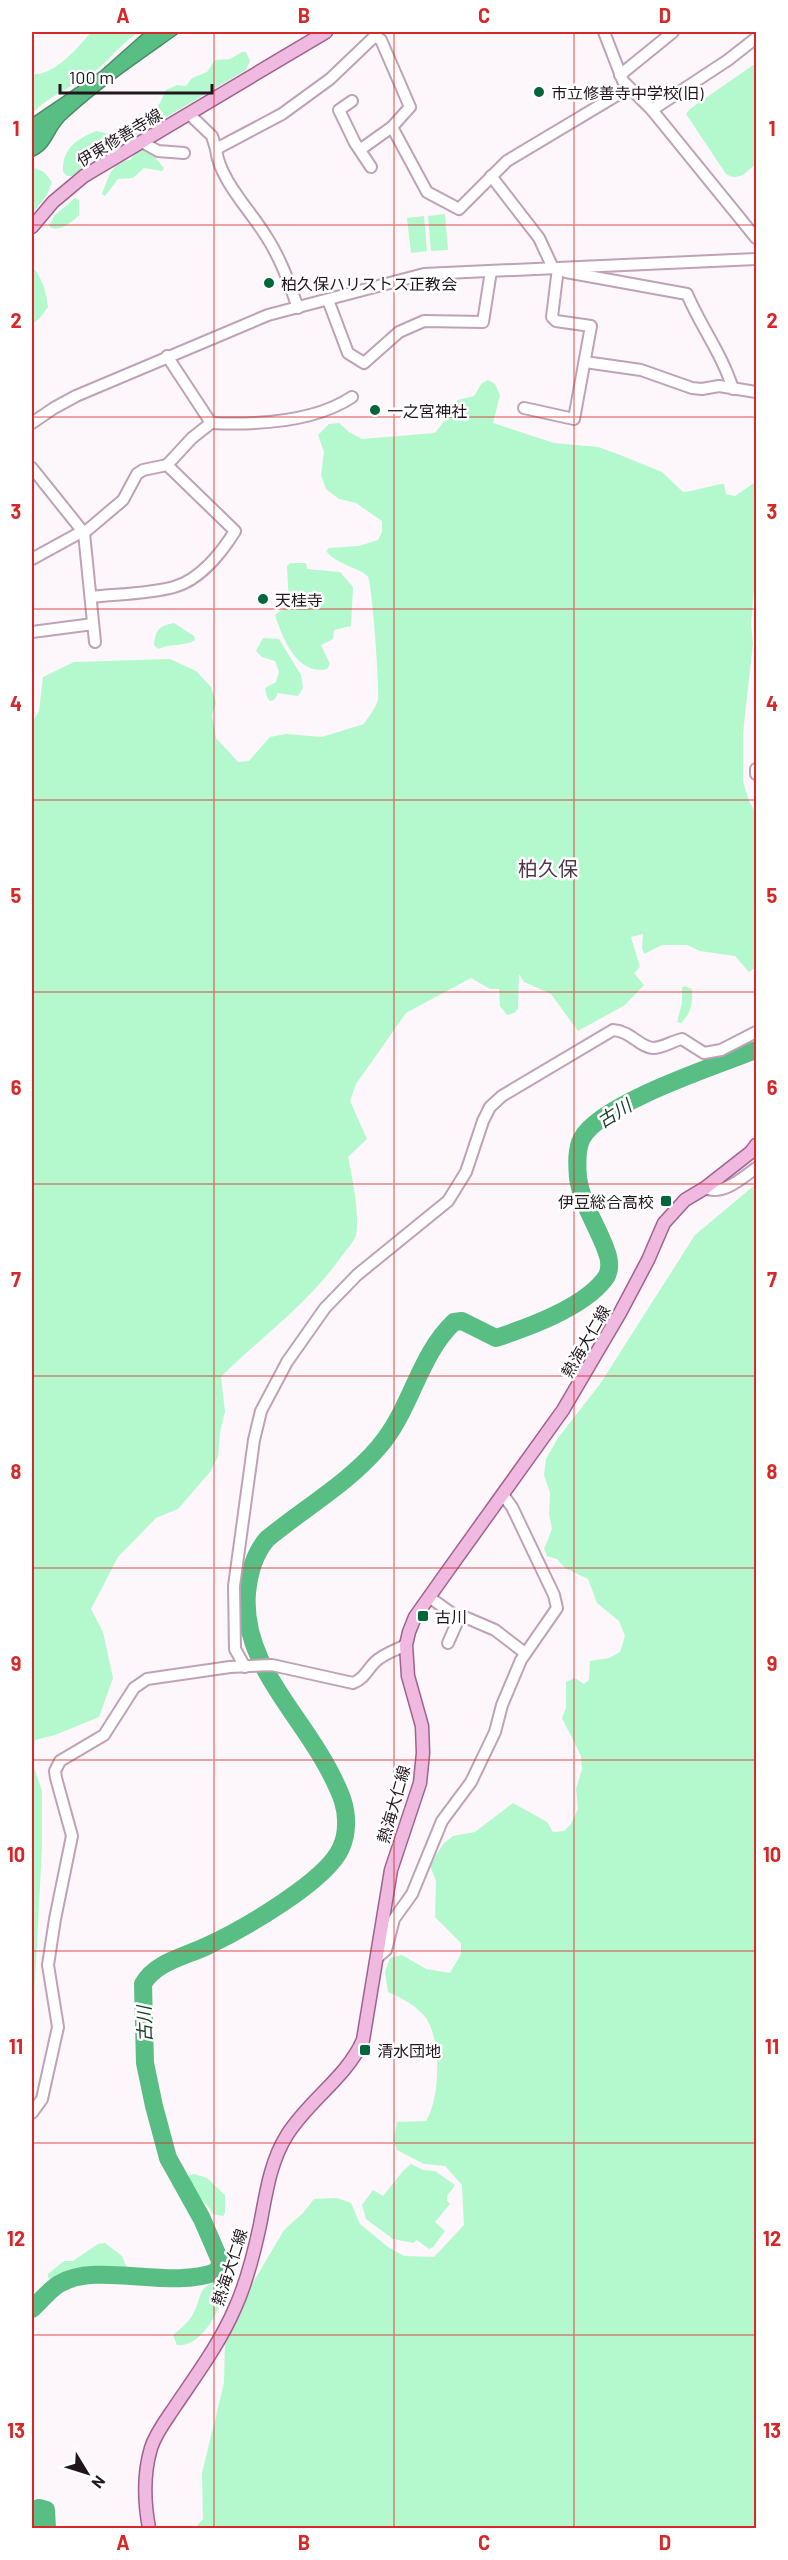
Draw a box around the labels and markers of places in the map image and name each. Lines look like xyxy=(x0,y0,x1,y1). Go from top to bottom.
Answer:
place label: 市立修善寺中学校(旧) xyxy=(551,83,704,102)
marker: 市立修善寺中学校(旧) xyxy=(532,85,546,99)
place label: 柏久保ハリストス正教会 xyxy=(281,274,457,293)
marker: 柏久保ハリストス正教会 xyxy=(262,276,276,290)
place label: 一之宮神社 xyxy=(387,401,467,420)
marker: 一之宮神社 xyxy=(368,403,382,417)
place label: 天桂寺 xyxy=(275,590,323,609)
marker: 天桂寺 xyxy=(256,592,270,606)
place label: 伊豆総合高校 xyxy=(558,1192,654,1211)
marker: 伊豆総合高校 xyxy=(659,1194,673,1208)
place label: 古川 xyxy=(435,1607,467,1626)
marker: 古川 xyxy=(416,1609,430,1623)
place label: 清水団地 xyxy=(377,2041,441,2060)
marker: 清水団地 xyxy=(358,2043,372,2057)

